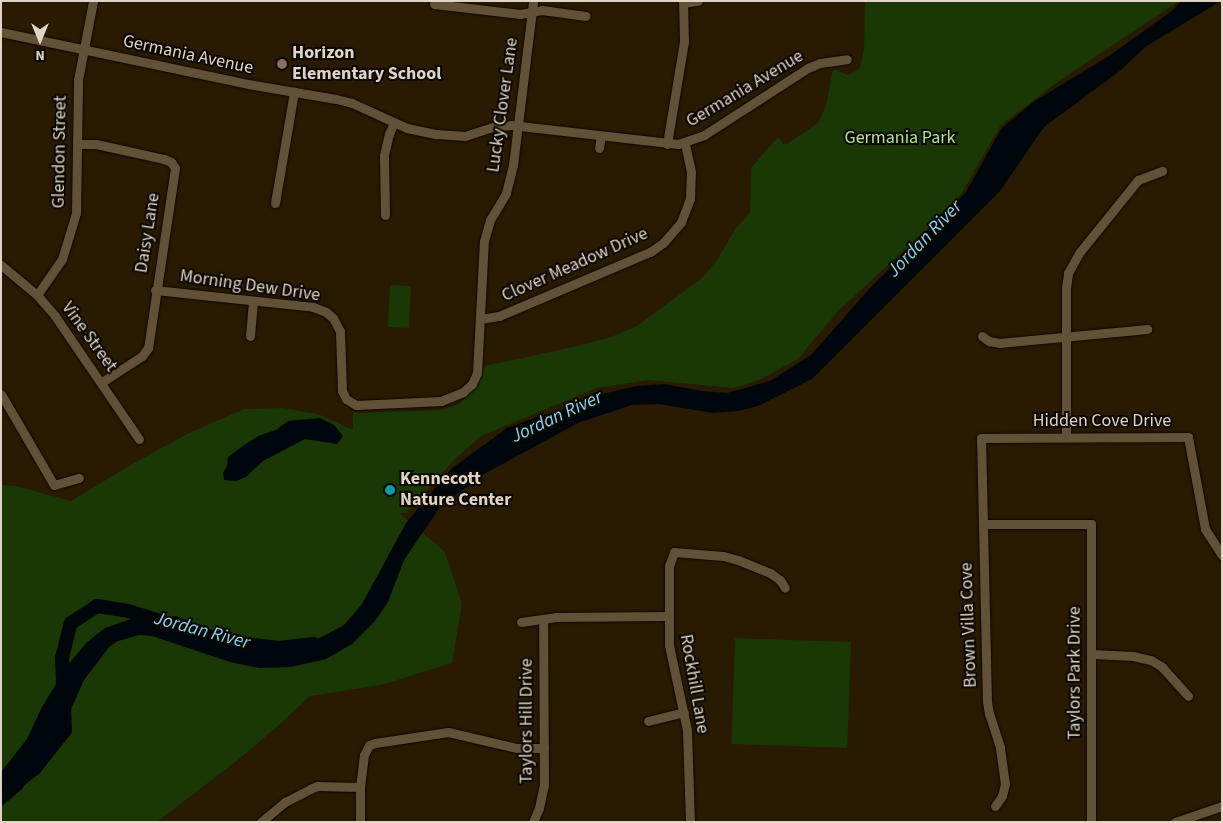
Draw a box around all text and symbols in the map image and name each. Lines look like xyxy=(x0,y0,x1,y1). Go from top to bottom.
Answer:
north arrow xyxy=(15,15,65,65)
street label: Germania Avenue xyxy=(121,31,255,79)
street label: Lucky Clover Lane xyxy=(483,36,523,174)
place label: Horizon Elementary School xyxy=(292,43,442,86)
text: N xyxy=(35,45,45,65)
street label: Germania Avenue xyxy=(683,46,807,132)
marker: Horizon Elementary School xyxy=(276,58,288,70)
street label: Glendon Street xyxy=(48,95,72,209)
park label: Germania Park xyxy=(845,127,955,149)
street label: Daisy Lane xyxy=(131,191,165,275)
water label: Jordan River xyxy=(883,196,967,282)
street label: Clover Meadow Drive xyxy=(499,223,651,307)
street label: Morning Dew Drive xyxy=(178,265,322,307)
street label: Vine Street xyxy=(56,298,122,376)
water label: Jordan River xyxy=(508,386,606,448)
street label: Hidden Cove Drive xyxy=(1033,410,1171,432)
place label: Kennecott Nature Center xyxy=(400,469,511,512)
marker: Kennecott Nature Center xyxy=(384,484,396,496)
street label: Brown Villa Cove xyxy=(956,562,982,688)
street label: Taylors Park Drive xyxy=(1064,606,1086,740)
water label: Jordan River xyxy=(152,607,252,655)
street label: Rockhill Lane xyxy=(675,633,713,735)
street label: Taylors Hill Drive xyxy=(516,658,538,784)

